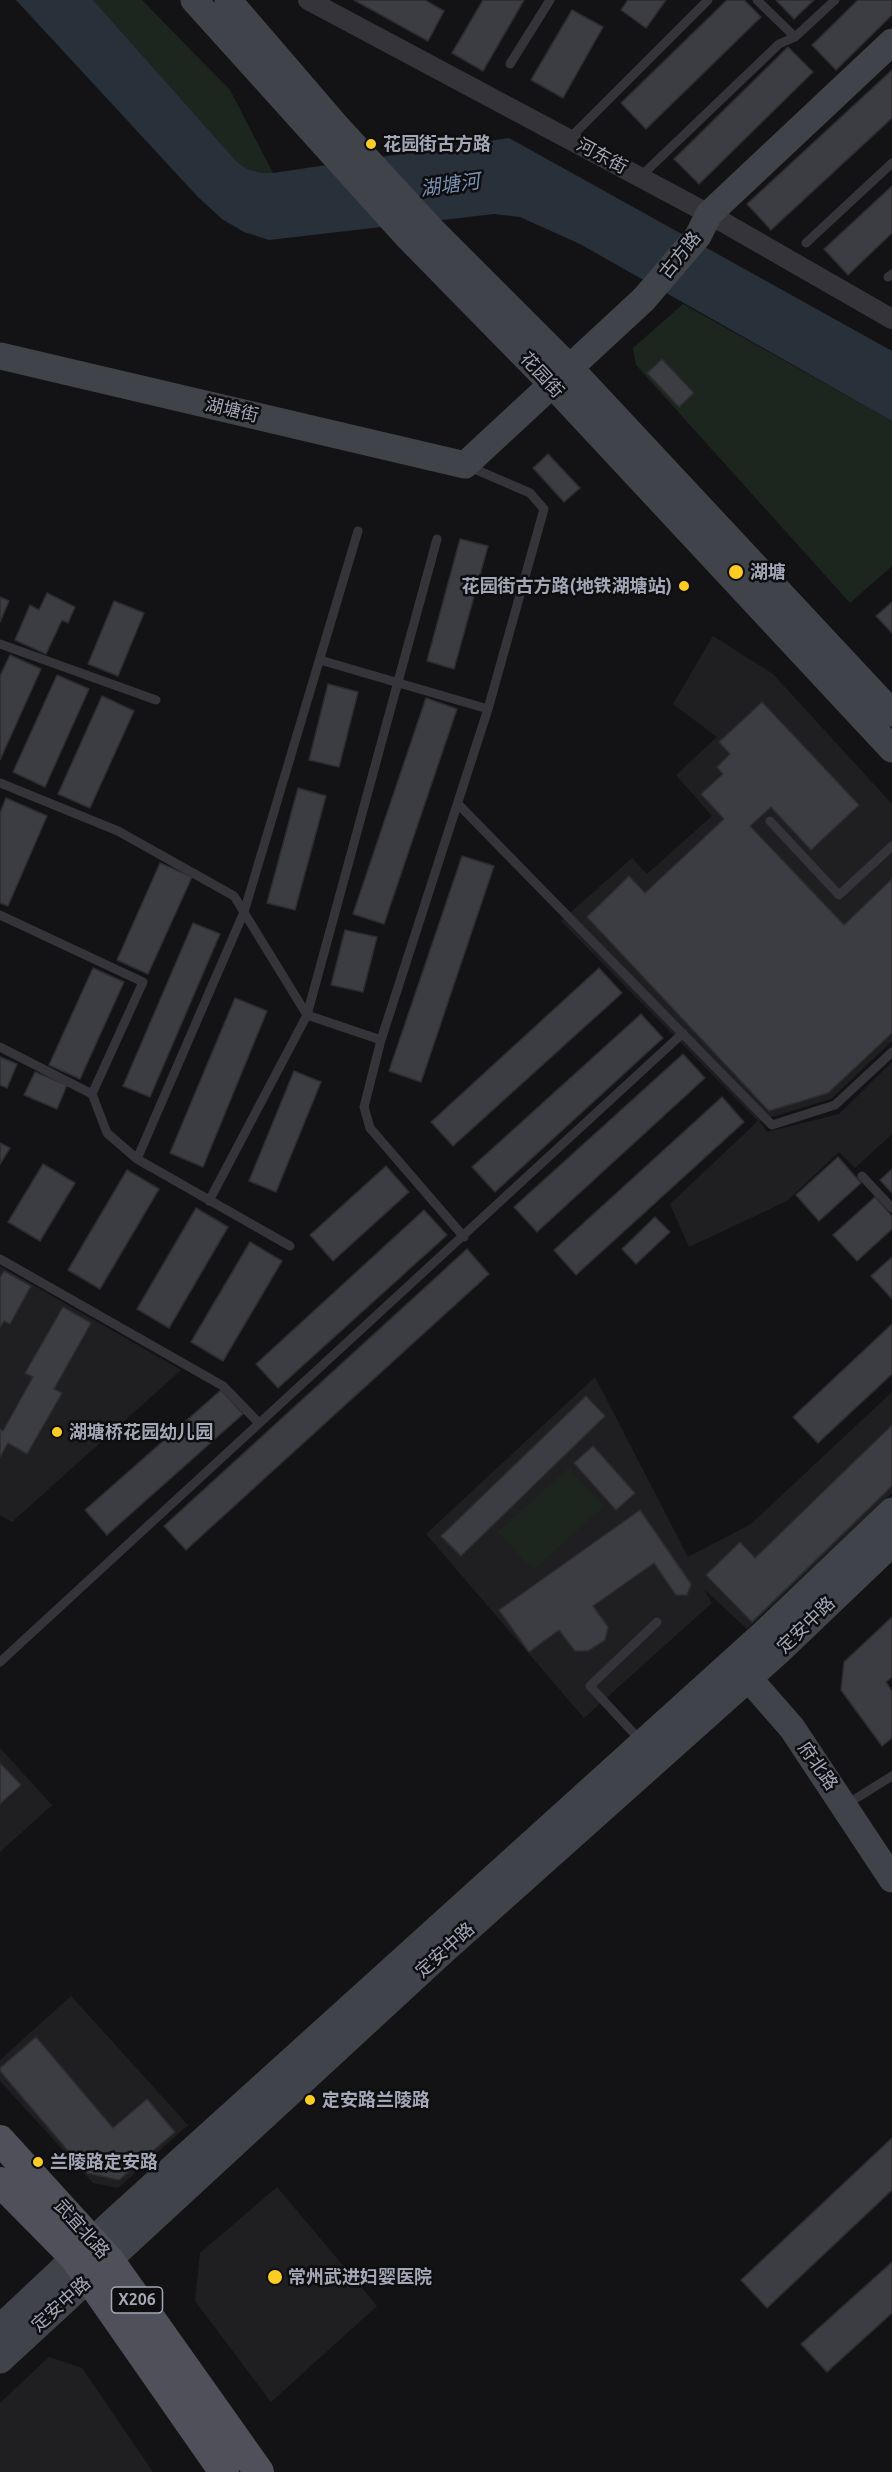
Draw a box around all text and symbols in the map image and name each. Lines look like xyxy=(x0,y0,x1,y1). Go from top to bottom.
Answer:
place label: 花园街古方路 xyxy=(383,133,491,155)
street label: 河东街 xyxy=(573,134,631,178)
marker: 花园街古方路 xyxy=(364,137,378,151)
water label: 湖塘河 xyxy=(419,169,481,201)
street label: 古方路 xyxy=(655,227,705,283)
street label: 花园街 xyxy=(516,348,568,402)
street label: 湖塘街 xyxy=(203,393,261,427)
place label: 湖塘 xyxy=(750,561,786,583)
marker: 湖塘 xyxy=(727,563,745,581)
place label: 花园街古方路(地铁湖塘站) xyxy=(462,575,672,597)
marker: 花园街古方路(地铁湖塘站) xyxy=(677,579,691,593)
place label: 湖塘桥花园幼儿园 xyxy=(69,1421,213,1443)
marker: 湖塘桥花园幼儿园 xyxy=(50,1425,64,1439)
street label: 定安中路 xyxy=(773,1592,839,1658)
street label: 府北路 xyxy=(794,1738,842,1794)
street label: 定安中路 xyxy=(411,1918,479,1982)
place label: 定安路兰陵路 xyxy=(322,2089,430,2111)
marker: 定安路兰陵路 xyxy=(303,2093,317,2107)
place label: 兰陵路定安路 xyxy=(50,2151,158,2173)
marker: 兰陵路定安路 xyxy=(31,2155,45,2169)
street label: 武宜北路 xyxy=(50,2195,114,2263)
place label: 常州武进妇婴医院 xyxy=(288,2266,432,2288)
marker: 常州武进妇婴医院 xyxy=(266,2268,284,2286)
street label: 定安中路 xyxy=(27,2272,95,2336)
road number: X206 xyxy=(112,2287,162,2313)

